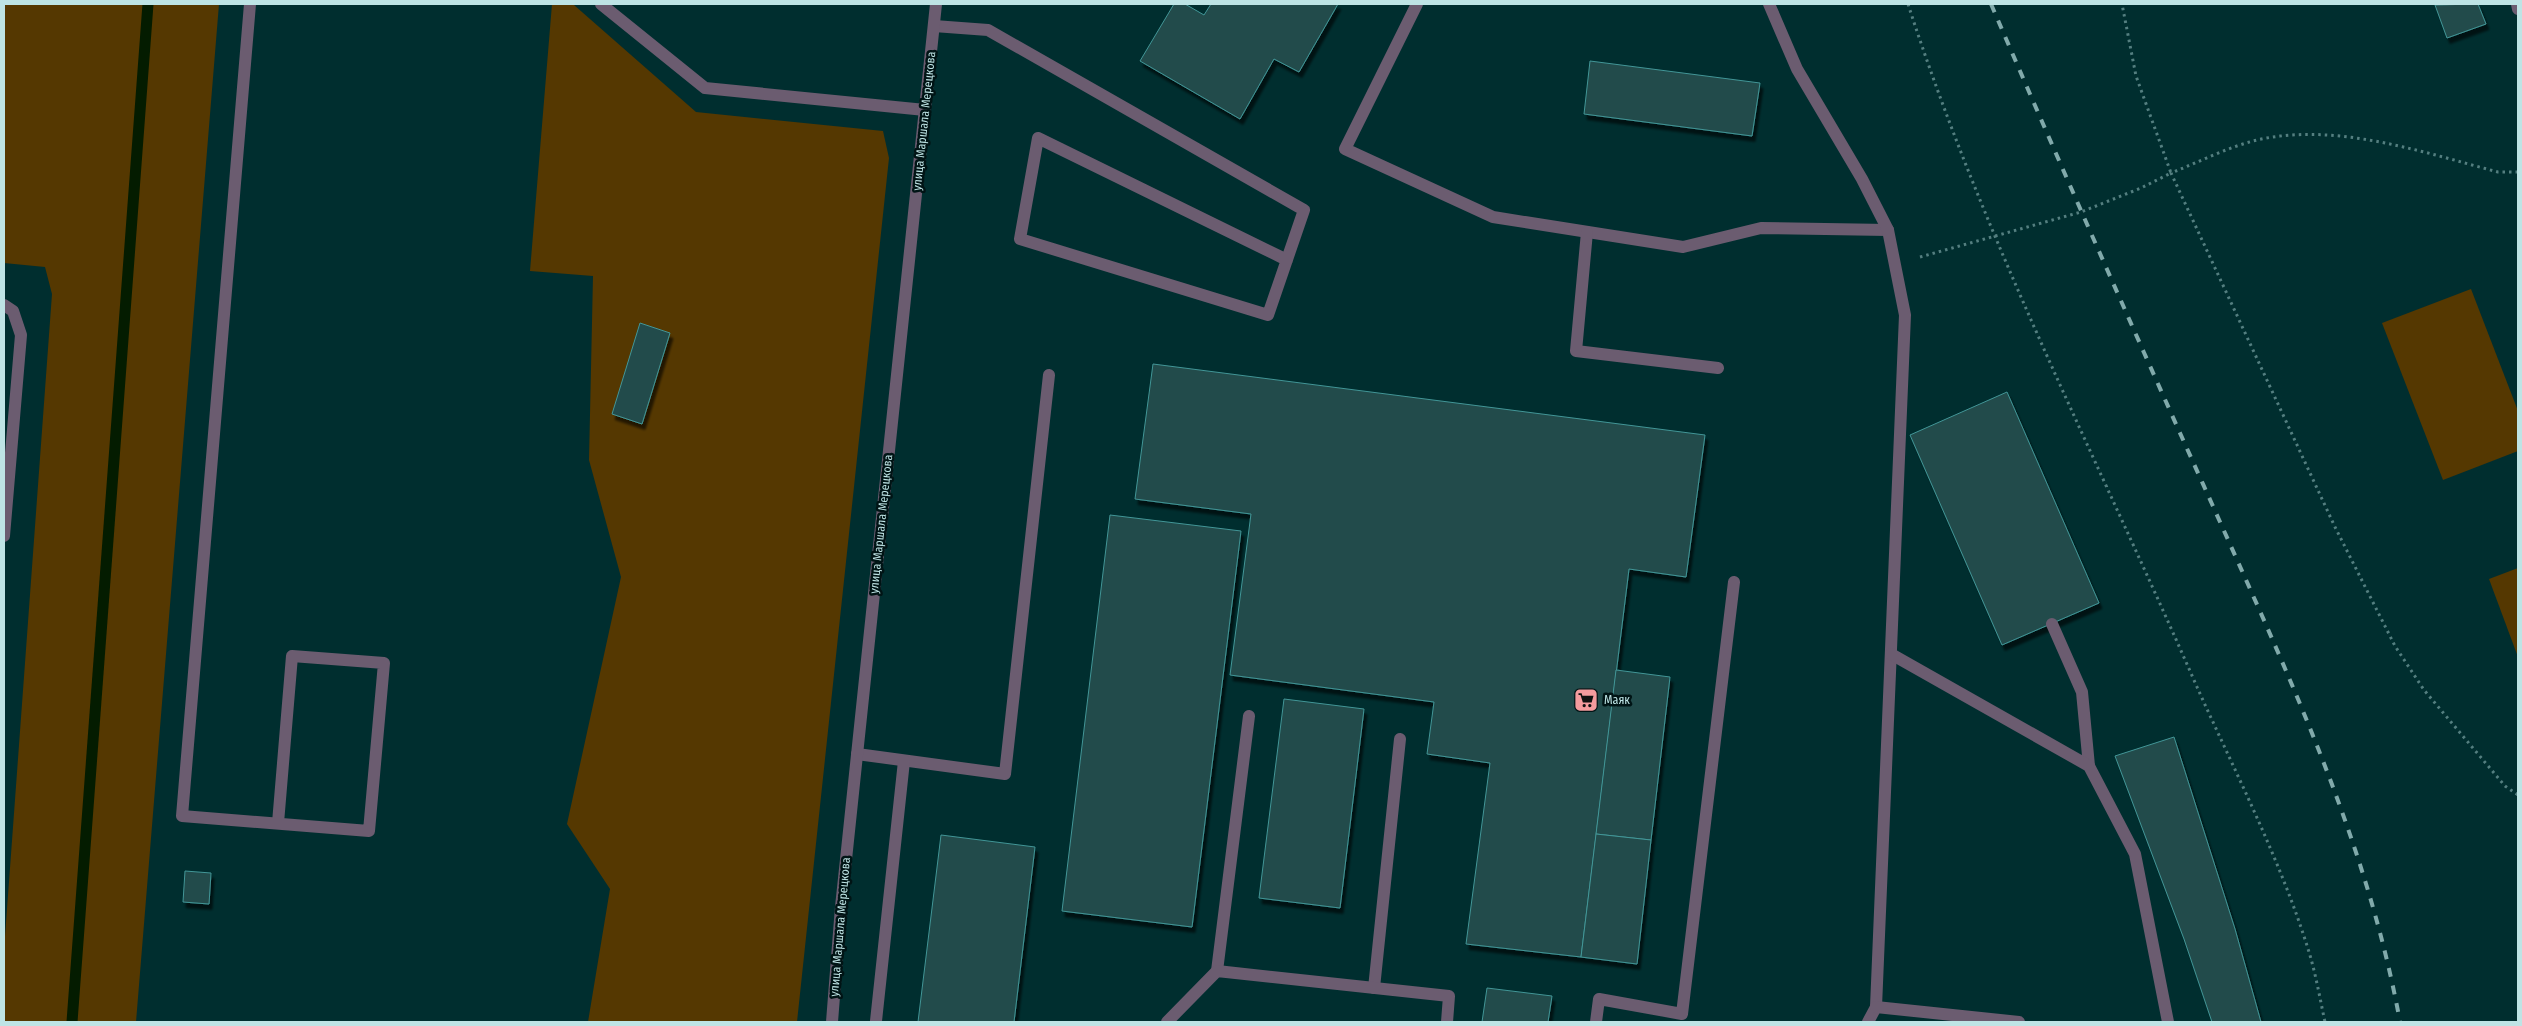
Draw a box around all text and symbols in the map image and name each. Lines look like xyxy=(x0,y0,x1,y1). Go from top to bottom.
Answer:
street label: улица Маршала Мерецкова xyxy=(910,51,938,191)
street label: улица Маршала Мерецкова xyxy=(867,454,895,594)
supermarket icon: Маяк xyxy=(1573,687,1599,713)
place label: Маяк xyxy=(1604,693,1630,707)
street label: улица Маршала Мерецкова xyxy=(827,857,853,997)

